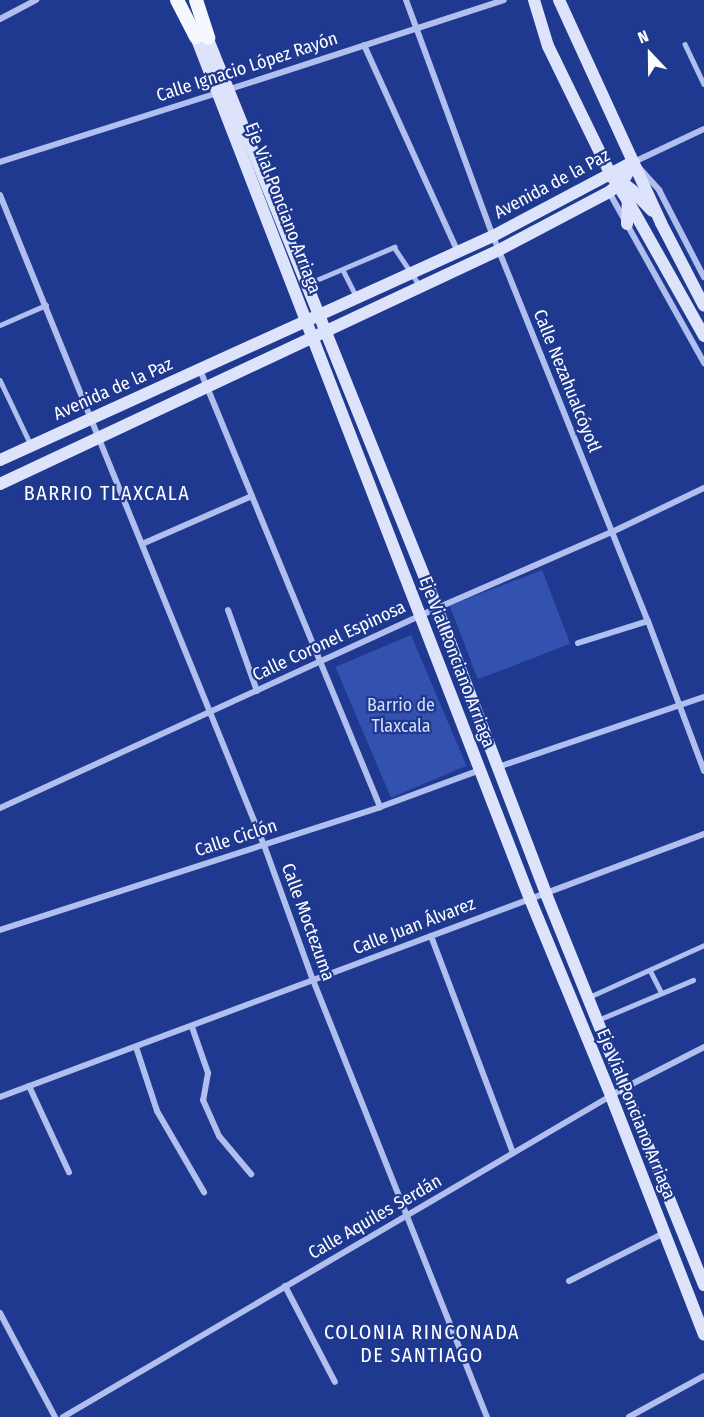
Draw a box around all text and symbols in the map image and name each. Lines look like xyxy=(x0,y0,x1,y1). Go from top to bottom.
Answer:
north arrow xyxy=(620,24,680,84)
text: N xyxy=(635,26,651,47)
street label: Calle Ignacio López Rayón xyxy=(154,27,340,107)
street label: Eje Vial Ponciano Arriaga xyxy=(240,119,326,297)
street label: Avenida de la Paz xyxy=(490,144,614,224)
street label: Calle Nezahualcóyotl xyxy=(528,306,606,456)
street label: Avenida de la Paz xyxy=(50,353,176,425)
district label: BARRIO TLAXCALA xyxy=(24,481,190,505)
street label: Eje Vial Ponciano Arriaga xyxy=(414,573,500,751)
street label: Calle Coronel Espinosa xyxy=(249,596,409,686)
park label: Barrio de Tlaxcala xyxy=(367,695,435,738)
street label: Calle Ciclón xyxy=(192,815,280,861)
street label: Calle Moctezuma xyxy=(277,860,339,984)
street label: Calle Juan Álvarez xyxy=(350,893,478,959)
street label: Eje Vial Ponciano Arriaga xyxy=(592,1026,680,1202)
street label: Calle Aquiles Serdán xyxy=(305,1170,445,1264)
district label: COLONIA RINCONADA DE SANTIAGO xyxy=(324,1321,520,1368)

